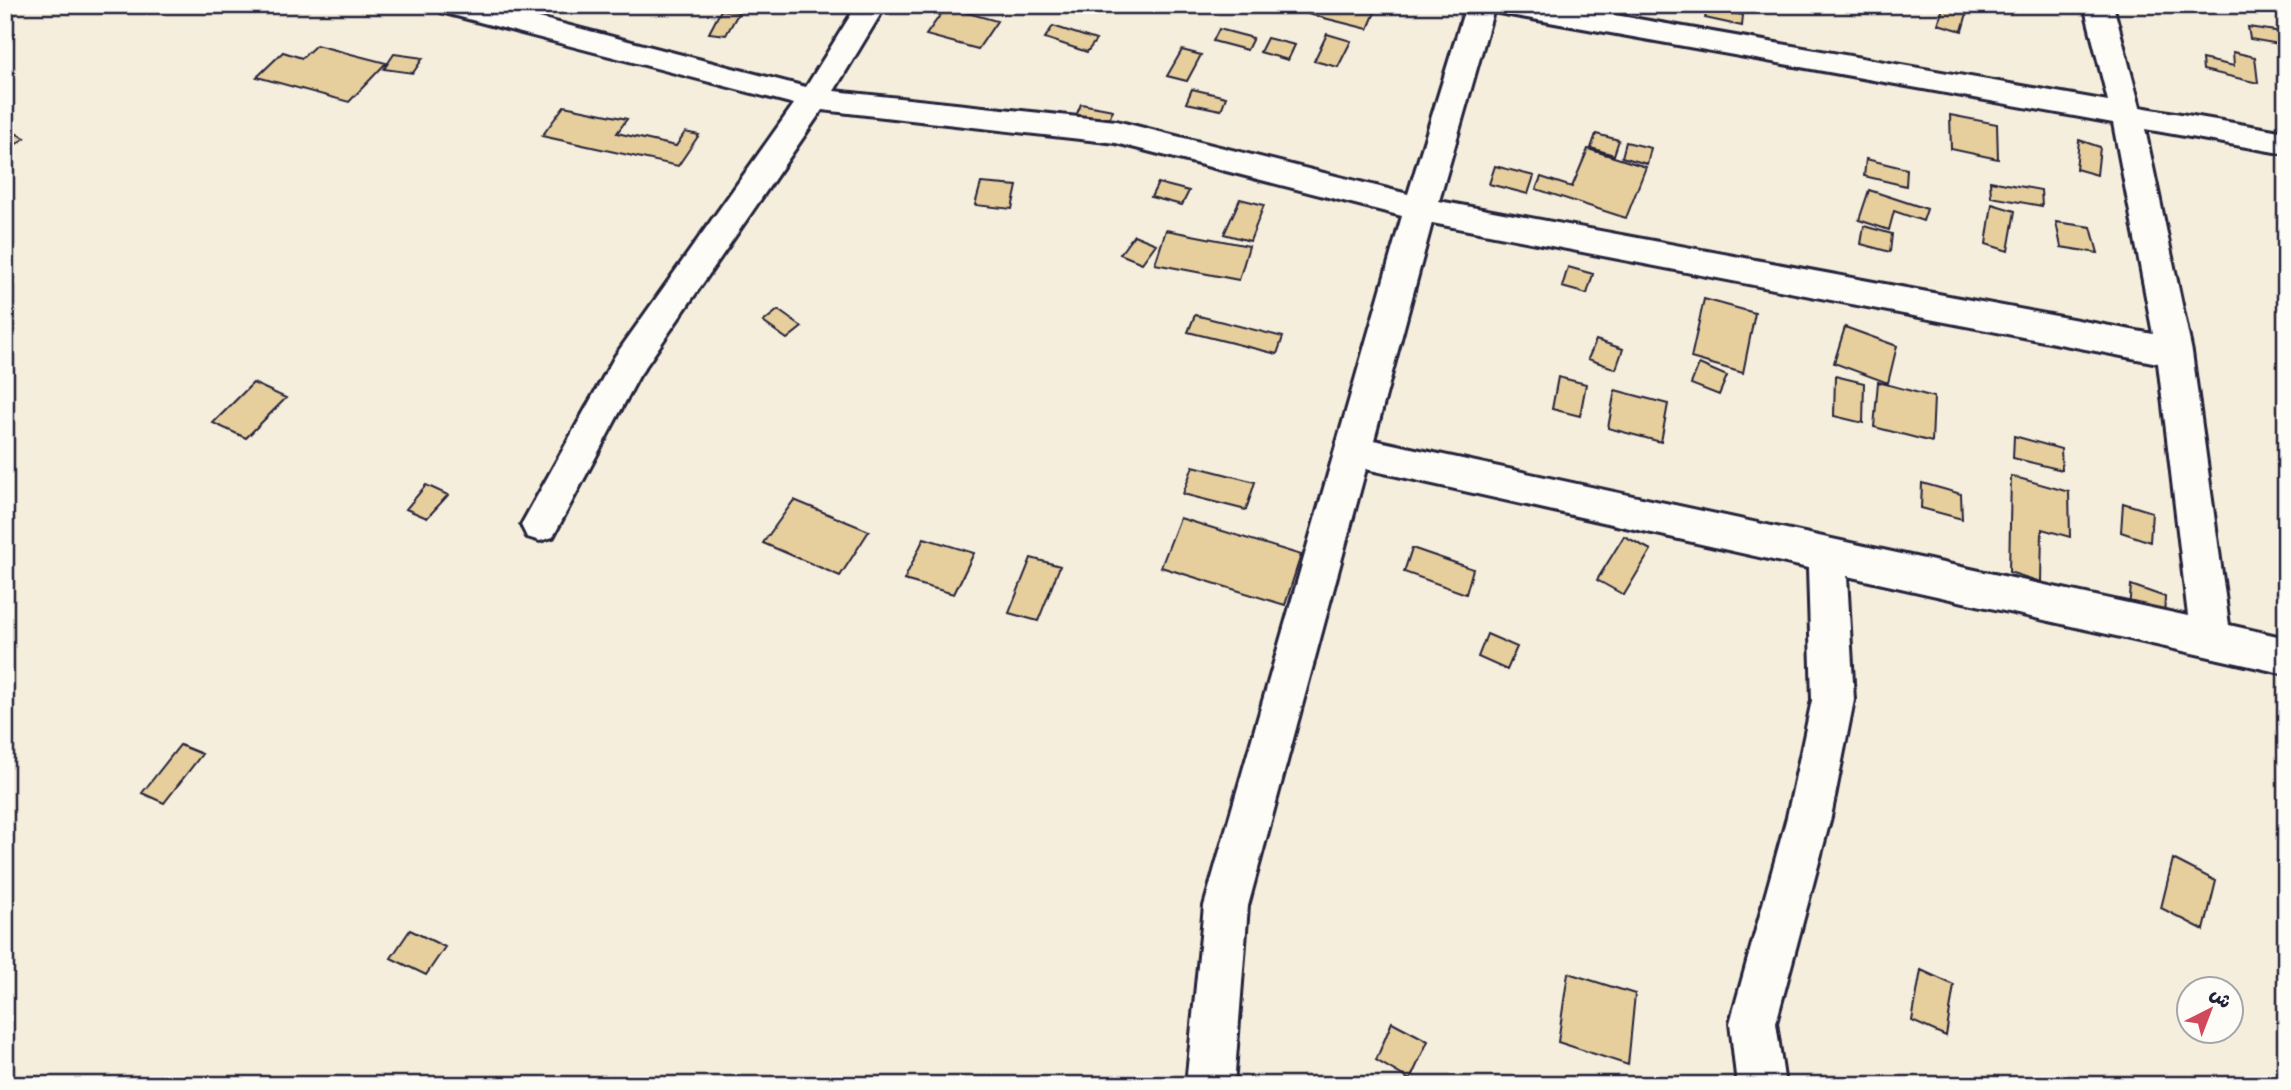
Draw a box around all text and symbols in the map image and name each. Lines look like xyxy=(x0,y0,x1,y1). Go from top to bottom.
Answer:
north arrow xyxy=(2176,974,2246,1044)
text: ش xyxy=(2204,982,2237,1015)

